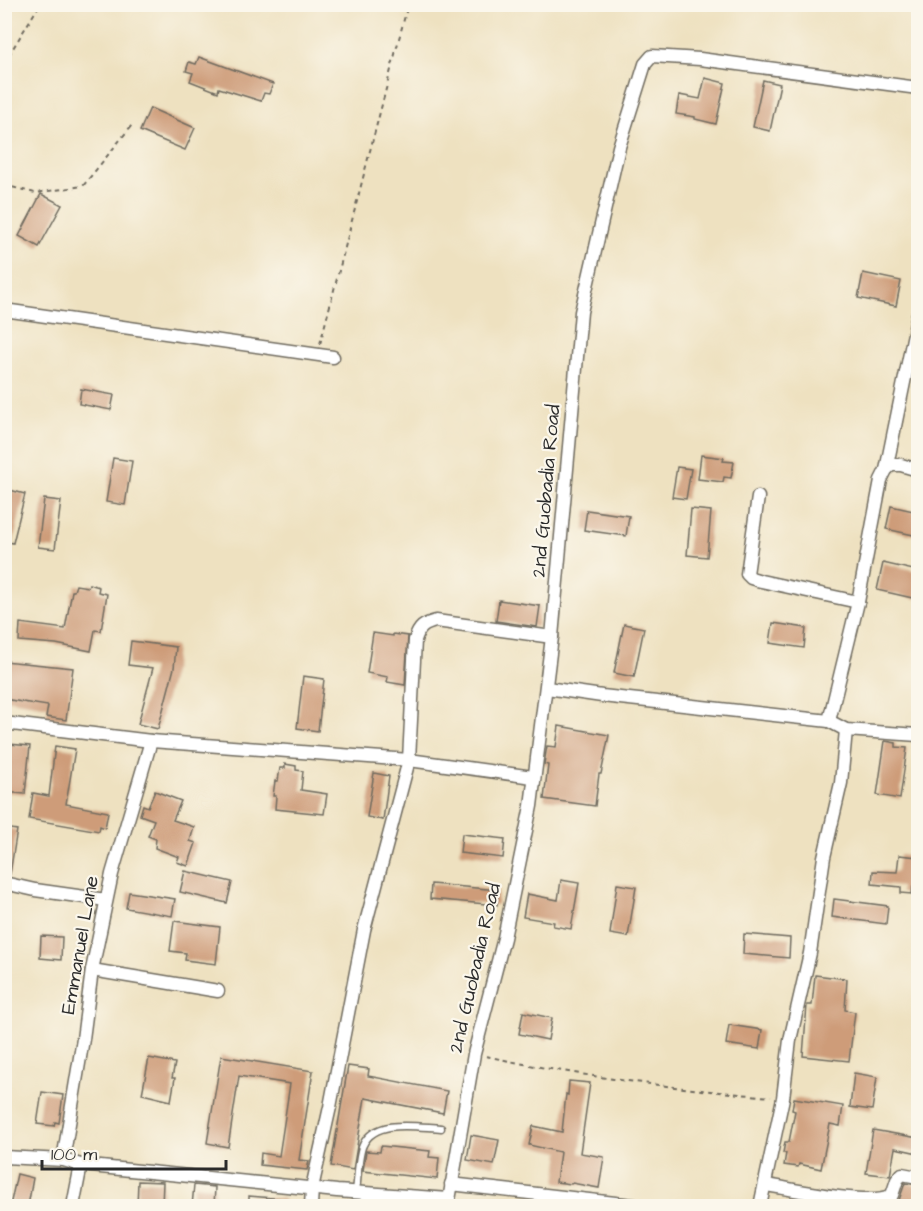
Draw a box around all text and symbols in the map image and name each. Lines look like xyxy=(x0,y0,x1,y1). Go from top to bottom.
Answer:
street label: 2nd Guobadia Road xyxy=(524,403,568,579)
street label: Emmanuel Lane xyxy=(54,873,106,1016)
street label: 2nd Guobadia Road xyxy=(442,880,508,1056)
scale bar xyxy=(42,1133,226,1171)
text: 100 m xyxy=(51,1142,97,1167)

